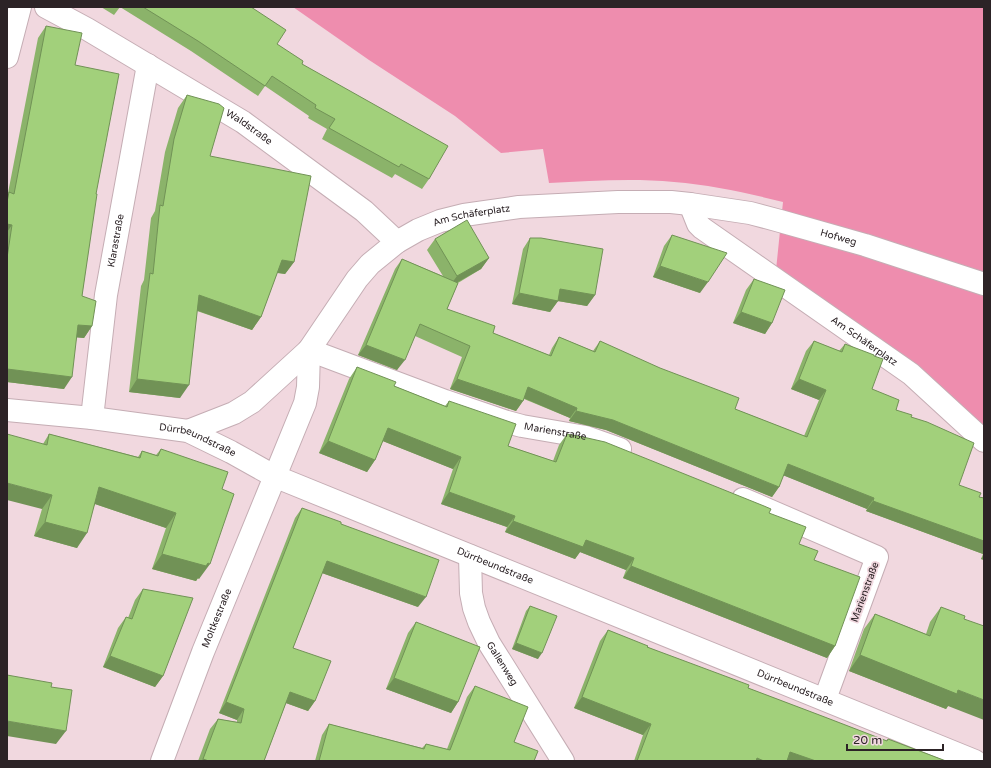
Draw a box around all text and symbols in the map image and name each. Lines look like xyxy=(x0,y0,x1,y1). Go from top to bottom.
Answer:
street label: Waldstraße xyxy=(223,107,275,148)
street label: Am Schäferplatz xyxy=(431,202,511,229)
street label: Klarastraße xyxy=(105,213,127,268)
street label: Hofweg xyxy=(819,227,858,248)
street label: Am Schäferplatz xyxy=(829,314,900,369)
street label: Marienstraße xyxy=(523,420,588,443)
street label: Dürrbeundstraße xyxy=(158,421,238,460)
street label: Dürrbeundstraße xyxy=(455,545,535,587)
street label: Marienstraße xyxy=(849,560,882,624)
street label: Moltkestraße xyxy=(199,587,234,650)
street label: Gallenweg xyxy=(484,640,520,688)
street label: Dürrbeundstraße xyxy=(755,667,836,709)
scale bar xyxy=(847,726,943,752)
text: 20 m xyxy=(853,733,882,747)

